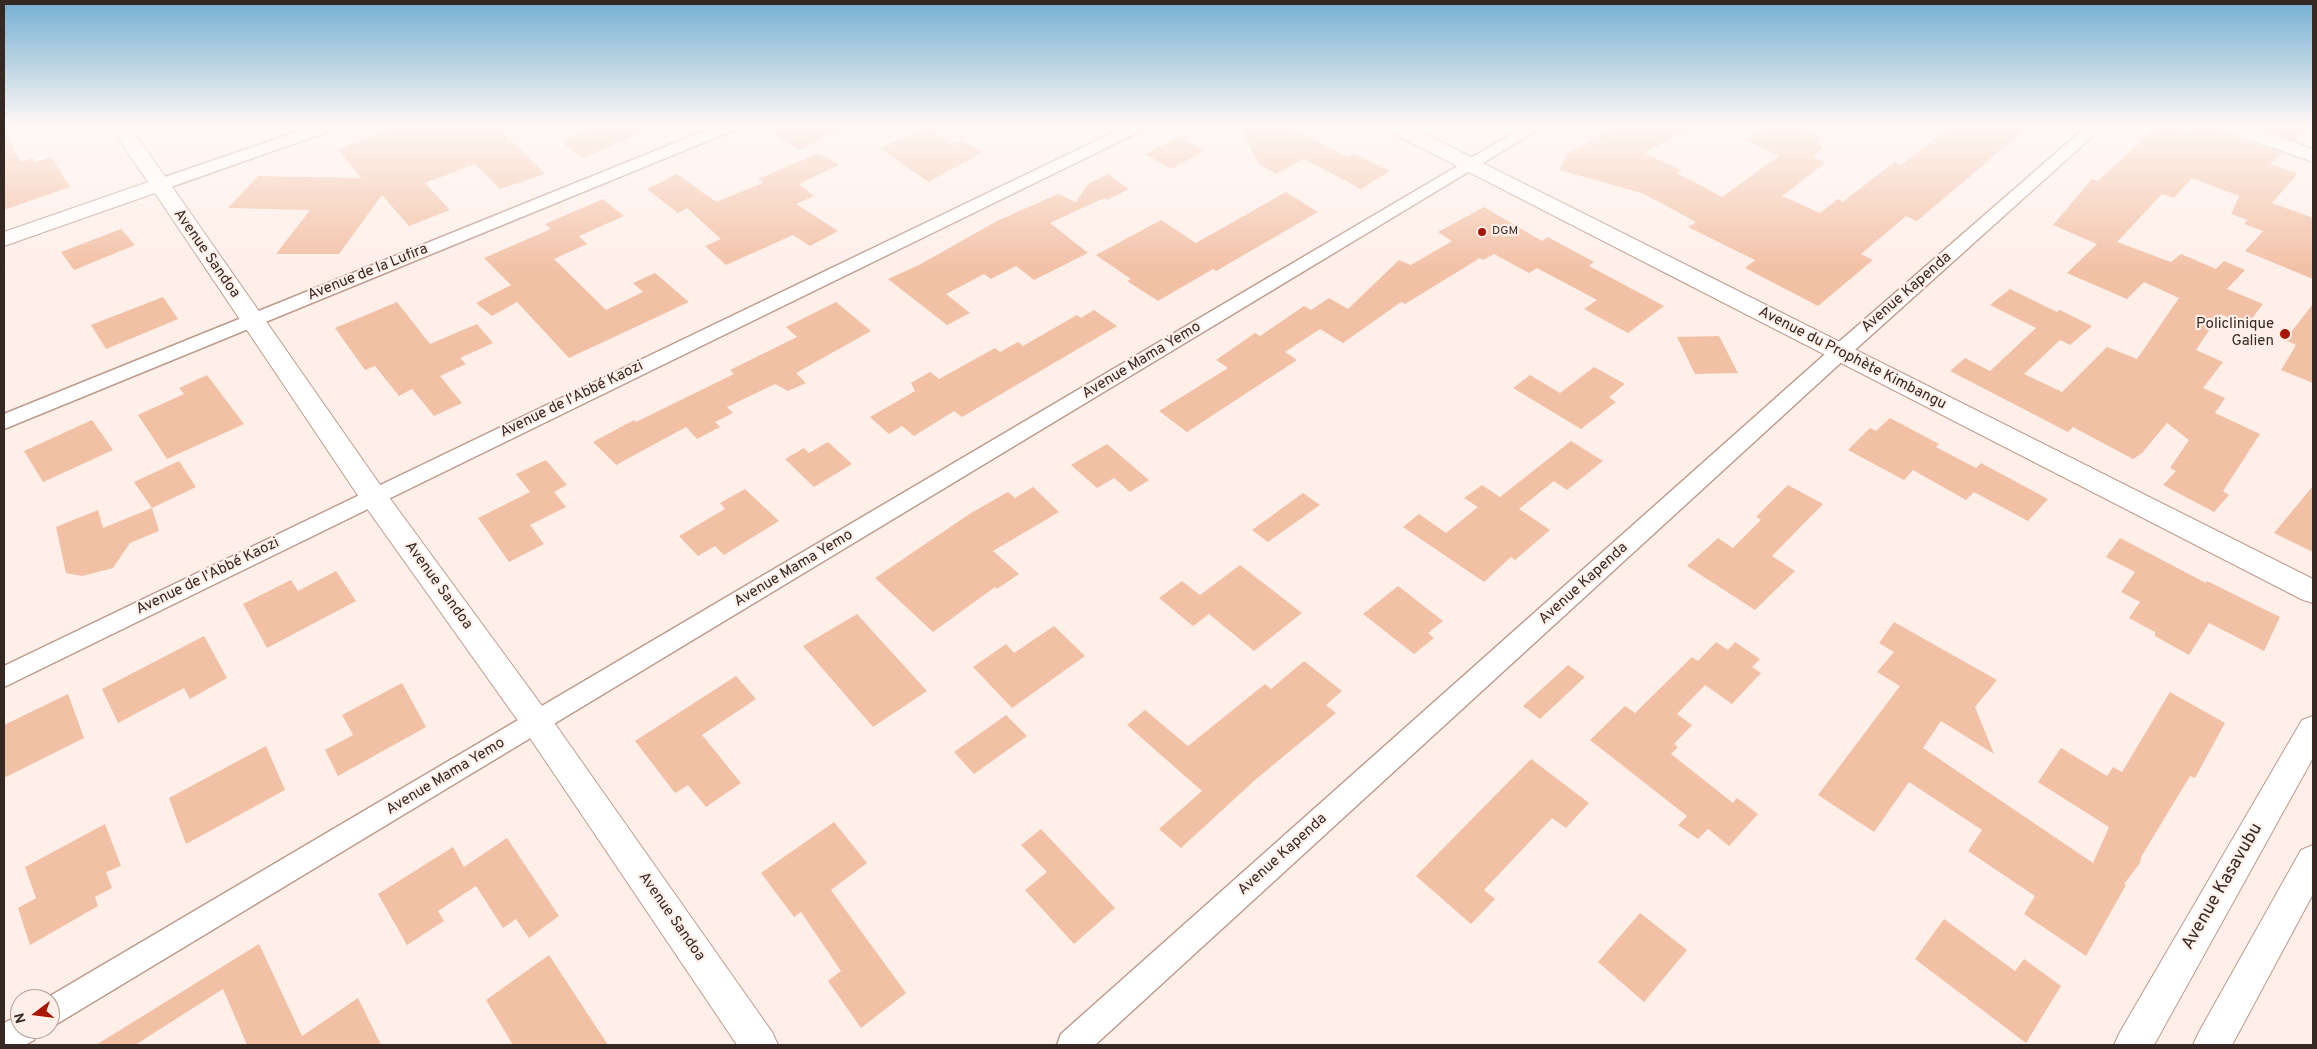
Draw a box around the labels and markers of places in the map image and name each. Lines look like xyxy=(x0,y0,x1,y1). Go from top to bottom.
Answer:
place label: DGM xyxy=(1492,225,1518,239)
marker: DGM xyxy=(1476,226,1488,238)
place label: Policlinique Galien xyxy=(2196,316,2274,351)
marker: Policlinique Galien xyxy=(2278,327,2292,341)

